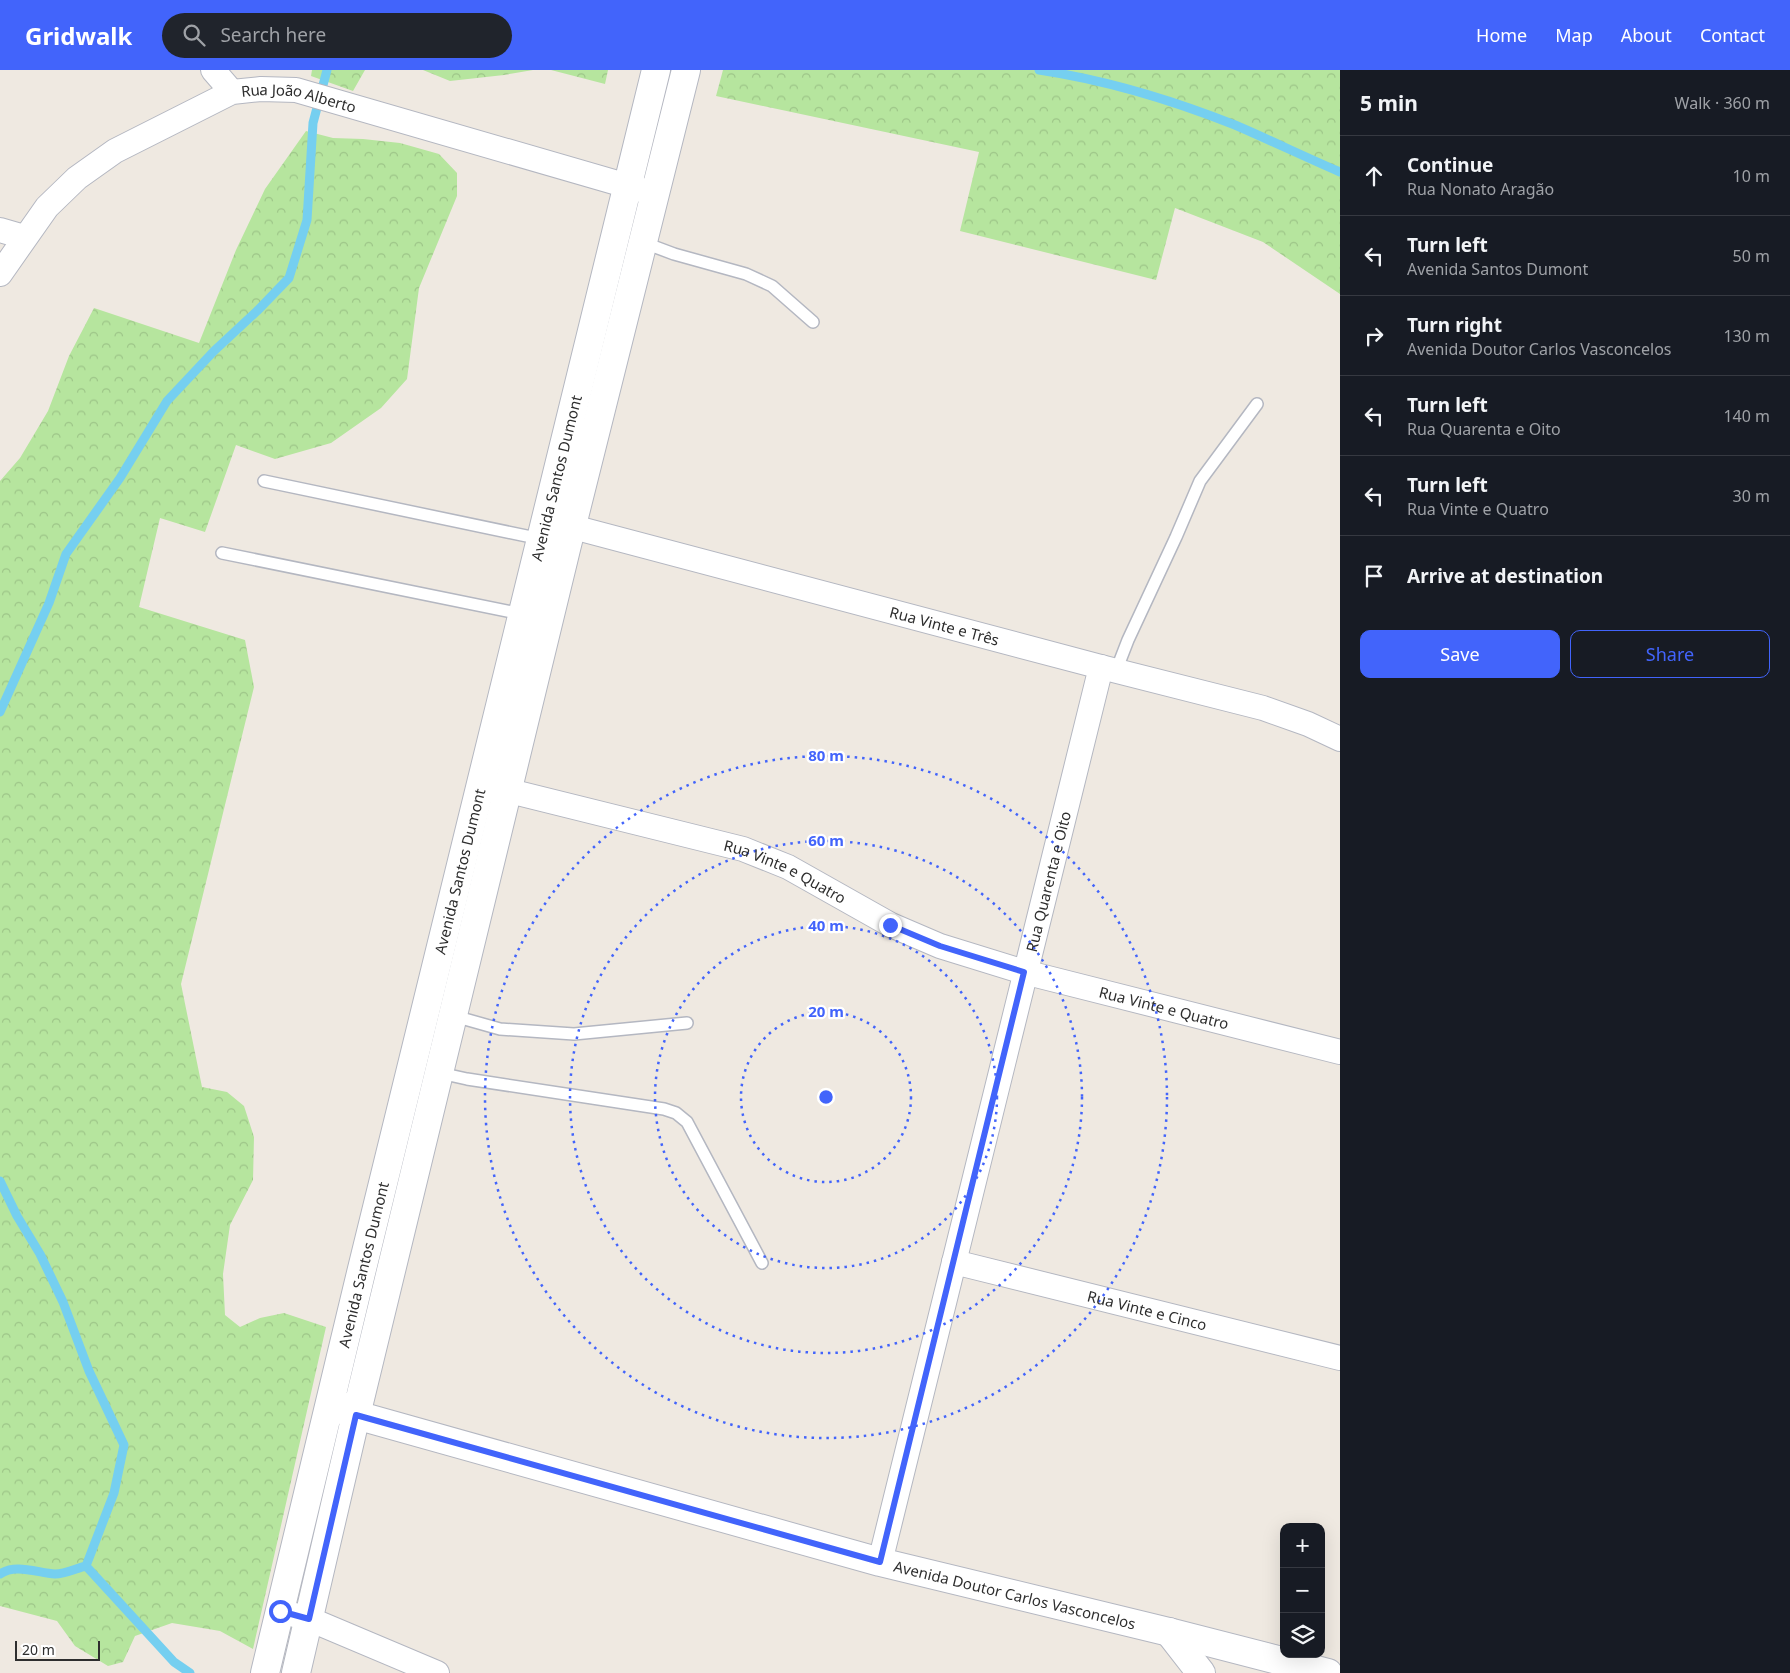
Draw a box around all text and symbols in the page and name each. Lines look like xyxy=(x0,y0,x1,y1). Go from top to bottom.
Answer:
search box xyxy=(162,13,512,58)
text: Gridwalk xyxy=(25,19,132,52)
icon: search xyxy=(180,21,208,49)
text: Search here xyxy=(220,22,326,48)
text: Home xyxy=(1476,23,1527,47)
text: Map xyxy=(1555,23,1593,47)
text: About xyxy=(1621,23,1672,47)
text: Contact xyxy=(1700,23,1765,47)
street label: Rua João Alberto xyxy=(240,79,359,117)
text: 5 min xyxy=(1360,89,1418,117)
text: Walk · 360 m xyxy=(1675,92,1770,114)
text: Continue xyxy=(1407,152,1493,178)
icon: ahead xyxy=(1360,162,1388,190)
text: 10 m xyxy=(1733,165,1770,187)
text: Rua Nonato Aragão xyxy=(1407,178,1554,200)
text: Turn left xyxy=(1407,232,1488,258)
icon: left xyxy=(1360,242,1388,270)
text: 50 m xyxy=(1733,245,1770,267)
text: Avenida Santos Dumont xyxy=(1407,258,1588,280)
text: Turn right xyxy=(1407,312,1502,338)
icon: right xyxy=(1360,322,1388,350)
text: 130 m xyxy=(1723,325,1770,347)
text: Avenida Doutor Carlos Vasconcelos xyxy=(1407,338,1672,360)
street label: Avenida Santos Dumont xyxy=(526,392,586,563)
text: Turn left xyxy=(1407,392,1488,418)
icon: left xyxy=(1360,402,1388,430)
text: 140 m xyxy=(1723,405,1770,427)
text: Rua Quarenta e Oito xyxy=(1407,418,1561,440)
text: Turn left xyxy=(1407,472,1488,498)
icon: left xyxy=(1360,482,1388,510)
text: 30 m xyxy=(1733,485,1770,507)
text: Rua Vinte e Quatro xyxy=(1407,498,1549,520)
icon: arrive xyxy=(1360,562,1388,590)
text: Arrive at destination xyxy=(1407,563,1603,589)
street label: Rua Vinte e Três xyxy=(888,601,1001,650)
button: Save xyxy=(1360,630,1560,678)
button: Share xyxy=(1570,630,1770,678)
text: 80 m xyxy=(808,745,844,765)
street label: Avenida Santos Dumont xyxy=(430,786,490,956)
street label: Rua Quarenta e Oito xyxy=(1021,809,1075,954)
text: 60 m xyxy=(808,830,844,850)
street label: Rua Vinte e Quatro xyxy=(722,835,850,908)
route end xyxy=(879,914,902,937)
text: 40 m xyxy=(808,915,844,935)
street label: Rua Vinte e Quatro xyxy=(1097,981,1231,1033)
text: 20 m xyxy=(808,1001,844,1021)
centre of rings xyxy=(817,1088,835,1106)
street label: Avenida Santos Dumont xyxy=(333,1179,393,1350)
street label: Rua Vinte e Cinco xyxy=(1085,1286,1209,1334)
map controls xyxy=(1280,1523,1325,1658)
button: + xyxy=(1280,1523,1325,1568)
street label: Avenida Doutor Carlos Vasconcelos xyxy=(892,1556,1138,1634)
button: − xyxy=(1280,1568,1325,1613)
route start xyxy=(269,1600,292,1623)
button: layers xyxy=(1280,1613,1325,1658)
scale bar xyxy=(15,1638,100,1661)
text: 20 m xyxy=(22,1640,55,1659)

